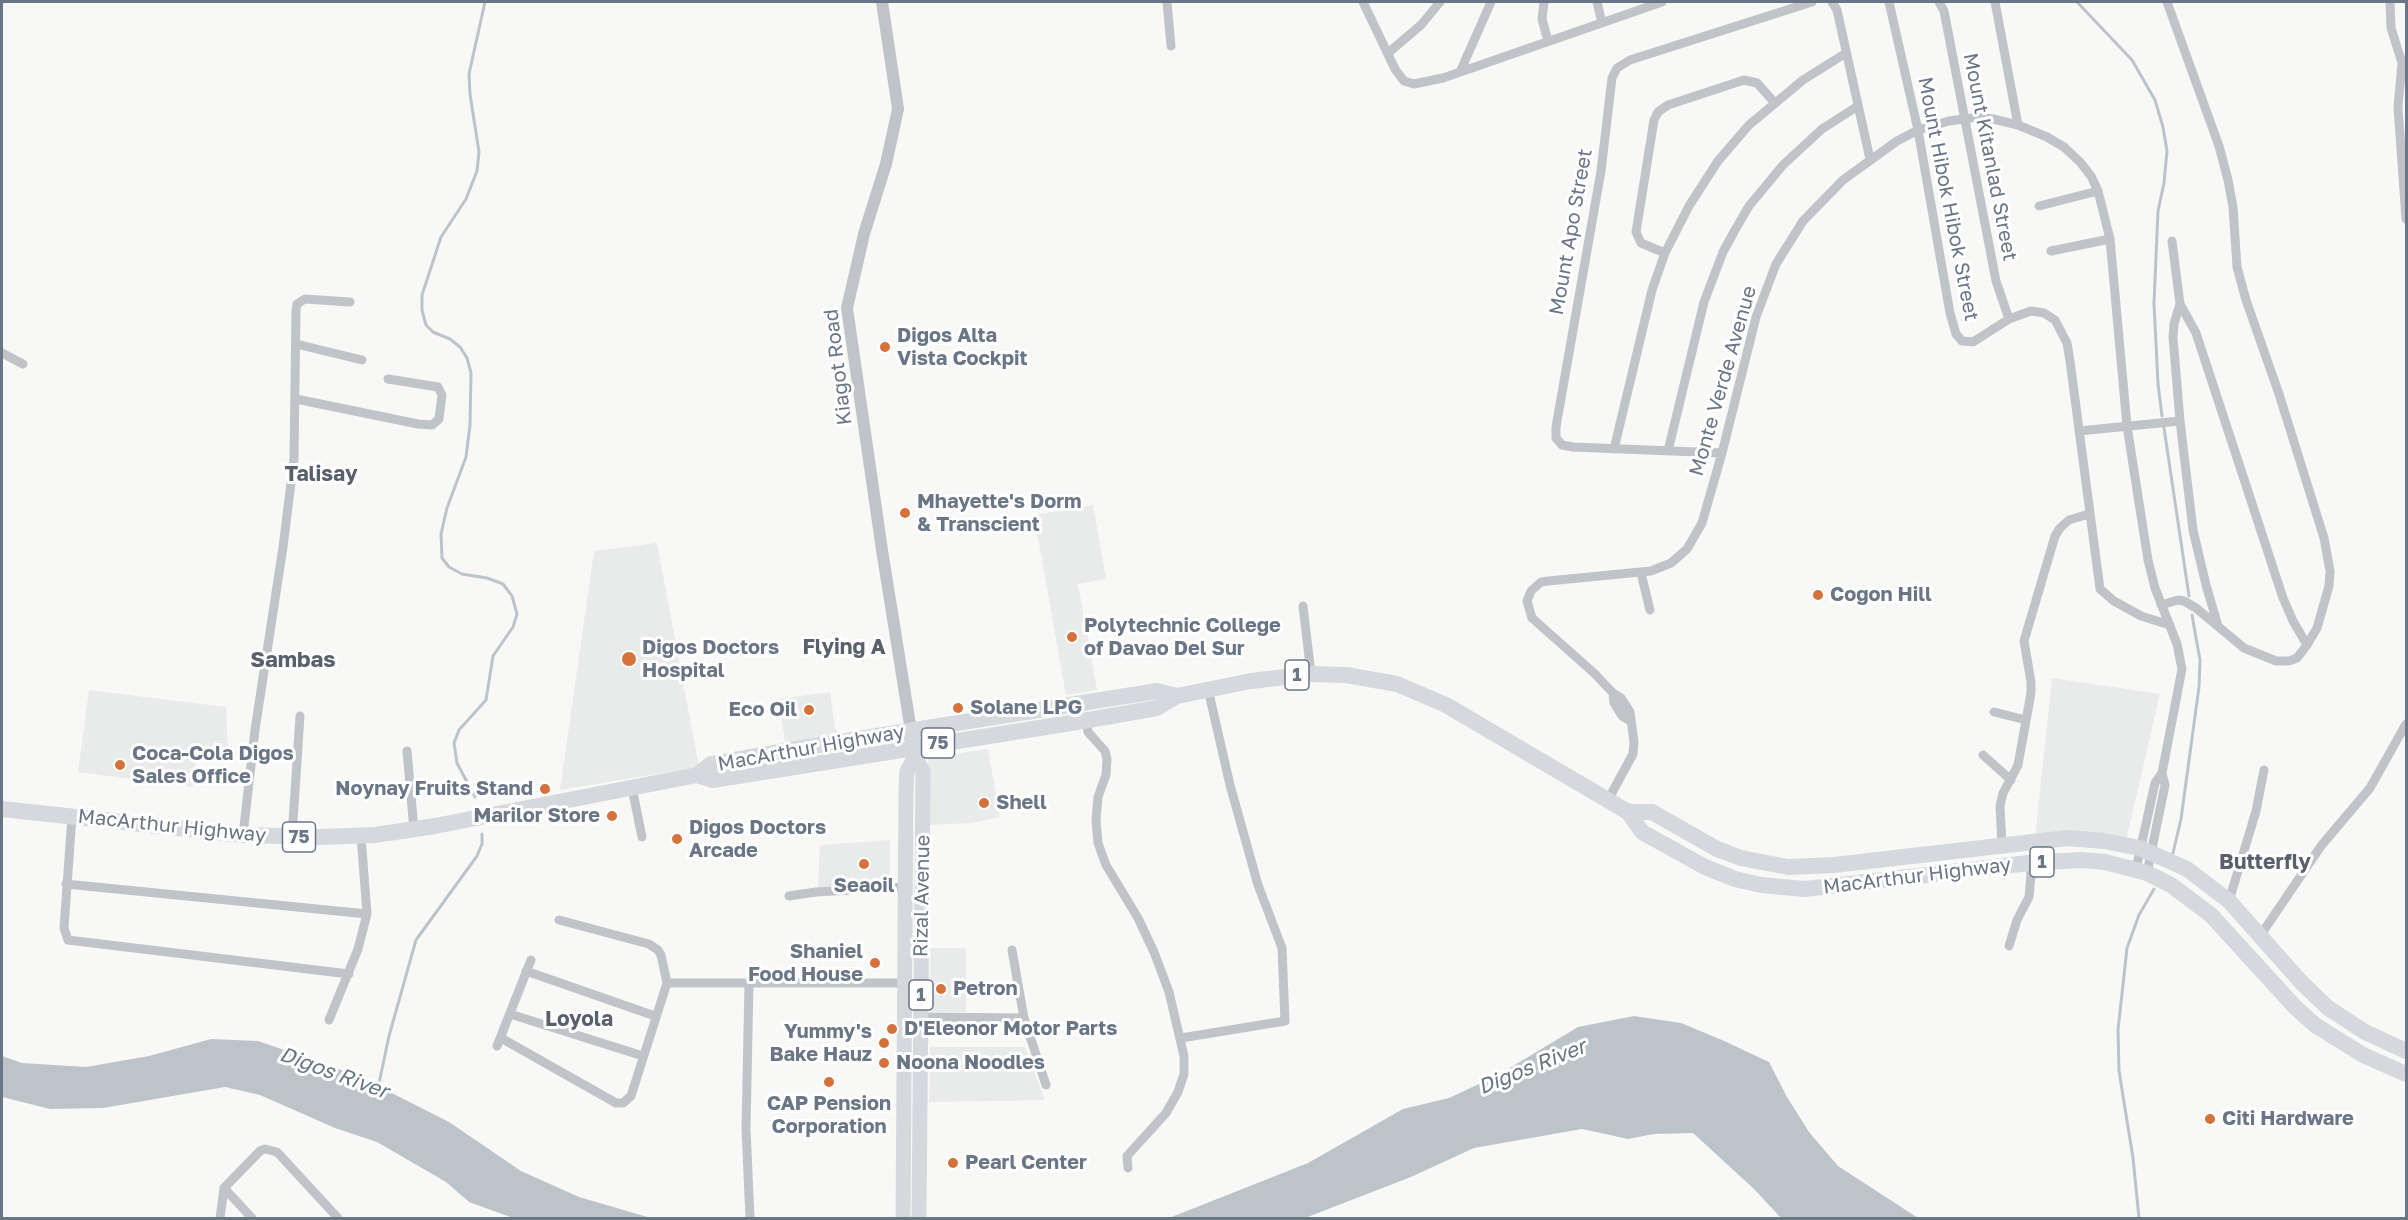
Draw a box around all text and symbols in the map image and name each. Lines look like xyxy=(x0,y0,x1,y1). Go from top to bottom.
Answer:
street label: Mount Kitanlad Street xyxy=(1958,51,2022,263)
street label: Mount Hibok Hibok Street xyxy=(1913,75,1983,323)
street label: Mount Apo Street xyxy=(1545,147,1597,317)
street label: Monte Verde Avenue xyxy=(1684,283,1762,479)
street label: Kiagot Road xyxy=(819,308,857,426)
place label: Digos Alta Vista Cockpit xyxy=(897,324,1027,371)
marker: Digos Alta Vista Cockpit xyxy=(878,340,892,354)
district label: Talisay xyxy=(284,461,358,487)
place label: Mhayette's Dorm & Transcient xyxy=(917,490,1082,537)
marker: Mhayette's Dorm & Transcient xyxy=(898,506,912,520)
place label: Cogon Hill xyxy=(1830,583,1932,607)
marker: Cogon Hill xyxy=(1811,588,1825,602)
place label: Polytechnic College of Davao Del Sur xyxy=(1084,614,1281,661)
marker: Polytechnic College of Davao Del Sur xyxy=(1065,630,1079,644)
district label: Flying A xyxy=(802,634,886,660)
place label: Digos Doctors Hospital xyxy=(642,636,779,683)
district label: Sambas xyxy=(250,647,336,673)
marker: Digos Doctors Hospital xyxy=(620,650,638,668)
road number: 1 xyxy=(1285,660,1309,690)
place label: Solane LPG xyxy=(970,696,1082,720)
place label: Eco Oil xyxy=(729,698,797,722)
marker: Solane LPG xyxy=(951,701,965,715)
marker: Eco Oil xyxy=(802,703,816,717)
street label: MacArthur Highway xyxy=(716,720,906,776)
road number: 75 xyxy=(922,728,954,758)
place label: Coca-Cola Digos Sales Office xyxy=(132,742,294,789)
marker: Coca-Cola Digos Sales Office xyxy=(113,758,127,772)
place label: Noynay Fruits Stand xyxy=(335,777,533,801)
marker: Noynay Fruits Stand xyxy=(538,782,552,796)
place label: Shell xyxy=(996,791,1047,815)
marker: Shell xyxy=(977,796,991,810)
street label: MacArthur Highway xyxy=(77,804,267,848)
place label: Marilor Store xyxy=(473,804,600,828)
marker: Marilor Store xyxy=(605,809,619,823)
place label: Digos Doctors Arcade xyxy=(689,816,826,863)
road number: 75 xyxy=(282,822,316,852)
marker: Digos Doctors Arcade xyxy=(670,832,684,846)
street label: Rizal Avenue xyxy=(909,835,935,957)
road number: 1 xyxy=(2030,847,2054,877)
district label: Butterfly xyxy=(2219,849,2311,875)
street label: MacArthur Highway xyxy=(1822,853,2012,899)
marker: Seaoil xyxy=(857,857,871,871)
place label: Seaoil xyxy=(834,874,894,898)
place label: Shaniel Food House xyxy=(748,940,863,987)
marker: Shaniel Food House xyxy=(868,956,882,970)
place label: Petron xyxy=(953,977,1018,1001)
road number: 1 xyxy=(909,980,933,1010)
marker: Petron xyxy=(934,982,948,996)
district label: Loyola xyxy=(545,1006,613,1032)
place label: D'Eleonor Motor Parts xyxy=(904,1017,1117,1041)
place label: Yummy's Bake Hauz xyxy=(769,1020,872,1067)
marker: D'Eleonor Motor Parts xyxy=(885,1022,899,1036)
water label: Digos River xyxy=(1475,1034,1589,1100)
marker: Yummy's Bake Hauz xyxy=(877,1036,891,1050)
water label: Digos River xyxy=(276,1042,392,1104)
place label: Noona Noodles xyxy=(896,1051,1045,1075)
marker: Noona Noodles xyxy=(877,1056,891,1070)
marker: CAP Pension Corporation xyxy=(822,1075,836,1089)
place label: CAP Pension Corporation xyxy=(767,1092,891,1139)
place label: Citi Hardware xyxy=(2222,1107,2354,1131)
marker: Citi Hardware xyxy=(2203,1112,2217,1126)
place label: Pearl Center xyxy=(965,1151,1087,1175)
marker: Pearl Center xyxy=(946,1156,960,1170)

